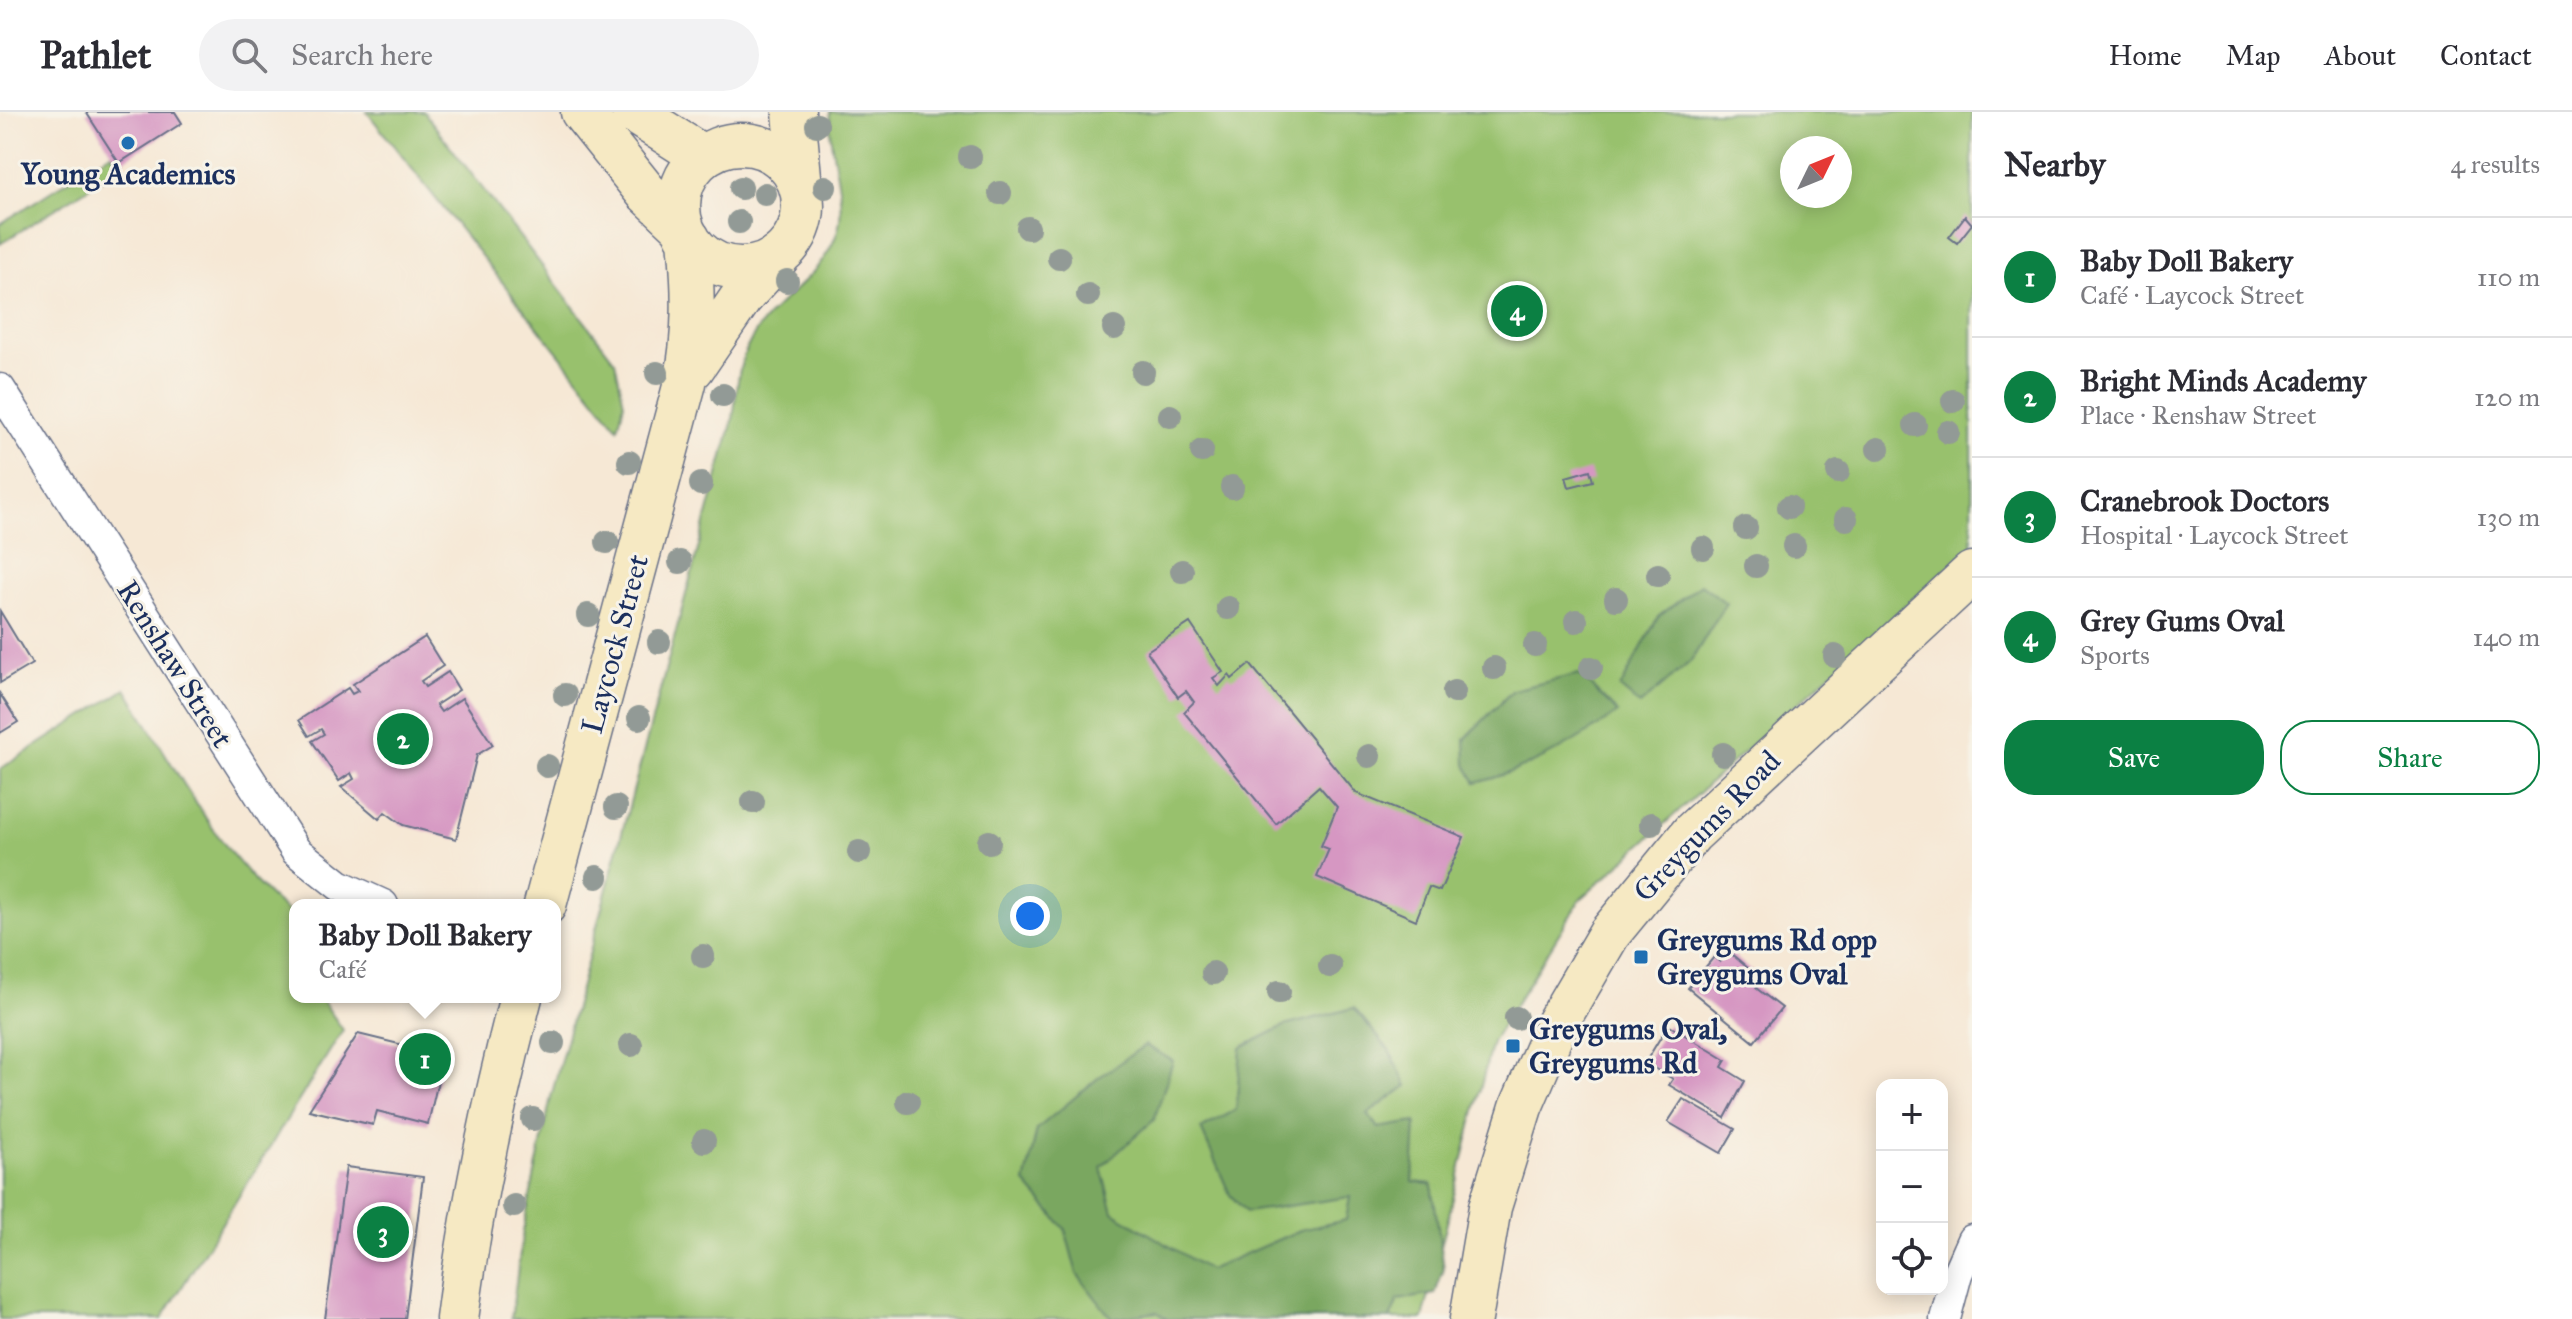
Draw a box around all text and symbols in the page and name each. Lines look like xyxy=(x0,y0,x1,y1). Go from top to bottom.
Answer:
search box xyxy=(199,19,759,91)
text: Pathlet xyxy=(40,32,151,78)
icon: search xyxy=(227,33,271,77)
text: Search here xyxy=(291,37,433,73)
text: Home xyxy=(2109,38,2182,73)
text: Map xyxy=(2226,38,2280,73)
text: About xyxy=(2324,38,2396,73)
text: Contact xyxy=(2440,38,2532,73)
marker: Young Academics xyxy=(119,134,137,152)
north arrow xyxy=(1780,136,1852,208)
text: Nearby xyxy=(2004,144,2106,185)
text: 4 results xyxy=(2451,148,2540,180)
place label: Young Academics xyxy=(20,156,235,192)
text: Baby Doll Bakery xyxy=(2080,243,2293,279)
text: 1 xyxy=(2025,261,2035,293)
text: 110 m xyxy=(2477,261,2540,293)
text: Café · Laycock Street xyxy=(2080,279,2304,311)
pin: 4 xyxy=(1491,281,1543,341)
text: Bright Minds Academy xyxy=(2080,363,2366,399)
text: 2 xyxy=(2024,381,2036,413)
text: 120 m xyxy=(2474,381,2540,413)
text: Place · Renshaw Street xyxy=(2080,399,2317,431)
text: Cranebrook Doctors xyxy=(2080,483,2329,519)
text: 3 xyxy=(2025,501,2035,533)
text: 130 m xyxy=(2477,501,2540,533)
text: Hospital · Laycock Street xyxy=(2080,519,2348,551)
street label: Laycock Street xyxy=(574,550,656,737)
street label: Renshaw Street xyxy=(109,574,241,755)
text: Grey Gums Oval xyxy=(2080,603,2284,639)
text: 4 xyxy=(2023,621,2037,653)
text: 140 m xyxy=(2473,621,2540,653)
text: Sports xyxy=(2080,639,2150,671)
pin: 2 xyxy=(377,709,429,769)
button: Save xyxy=(2004,720,2264,795)
button: Share xyxy=(2280,720,2540,795)
street label: Greygums Road xyxy=(1626,743,1788,909)
your location xyxy=(1010,896,1050,936)
popup xyxy=(289,899,561,1003)
text: Baby Doll Bakery xyxy=(319,917,531,953)
place label: Greygums Rd opp Greygums Oval xyxy=(1657,922,1877,992)
marker: Greygums Rd opp Greygums Oval xyxy=(1632,948,1650,966)
text: Café xyxy=(319,953,367,985)
place label: Greygums Oval, Greygums Rd xyxy=(1529,1011,1727,1081)
pin: 1 xyxy=(399,1029,451,1089)
marker: Greygums Oval, Greygums Rd xyxy=(1504,1037,1522,1055)
map controls xyxy=(1876,1079,1948,1295)
button: + xyxy=(1876,1079,1948,1151)
button: − xyxy=(1876,1151,1948,1223)
pin: 3 xyxy=(357,1202,409,1262)
button: locate xyxy=(1876,1223,1948,1295)

